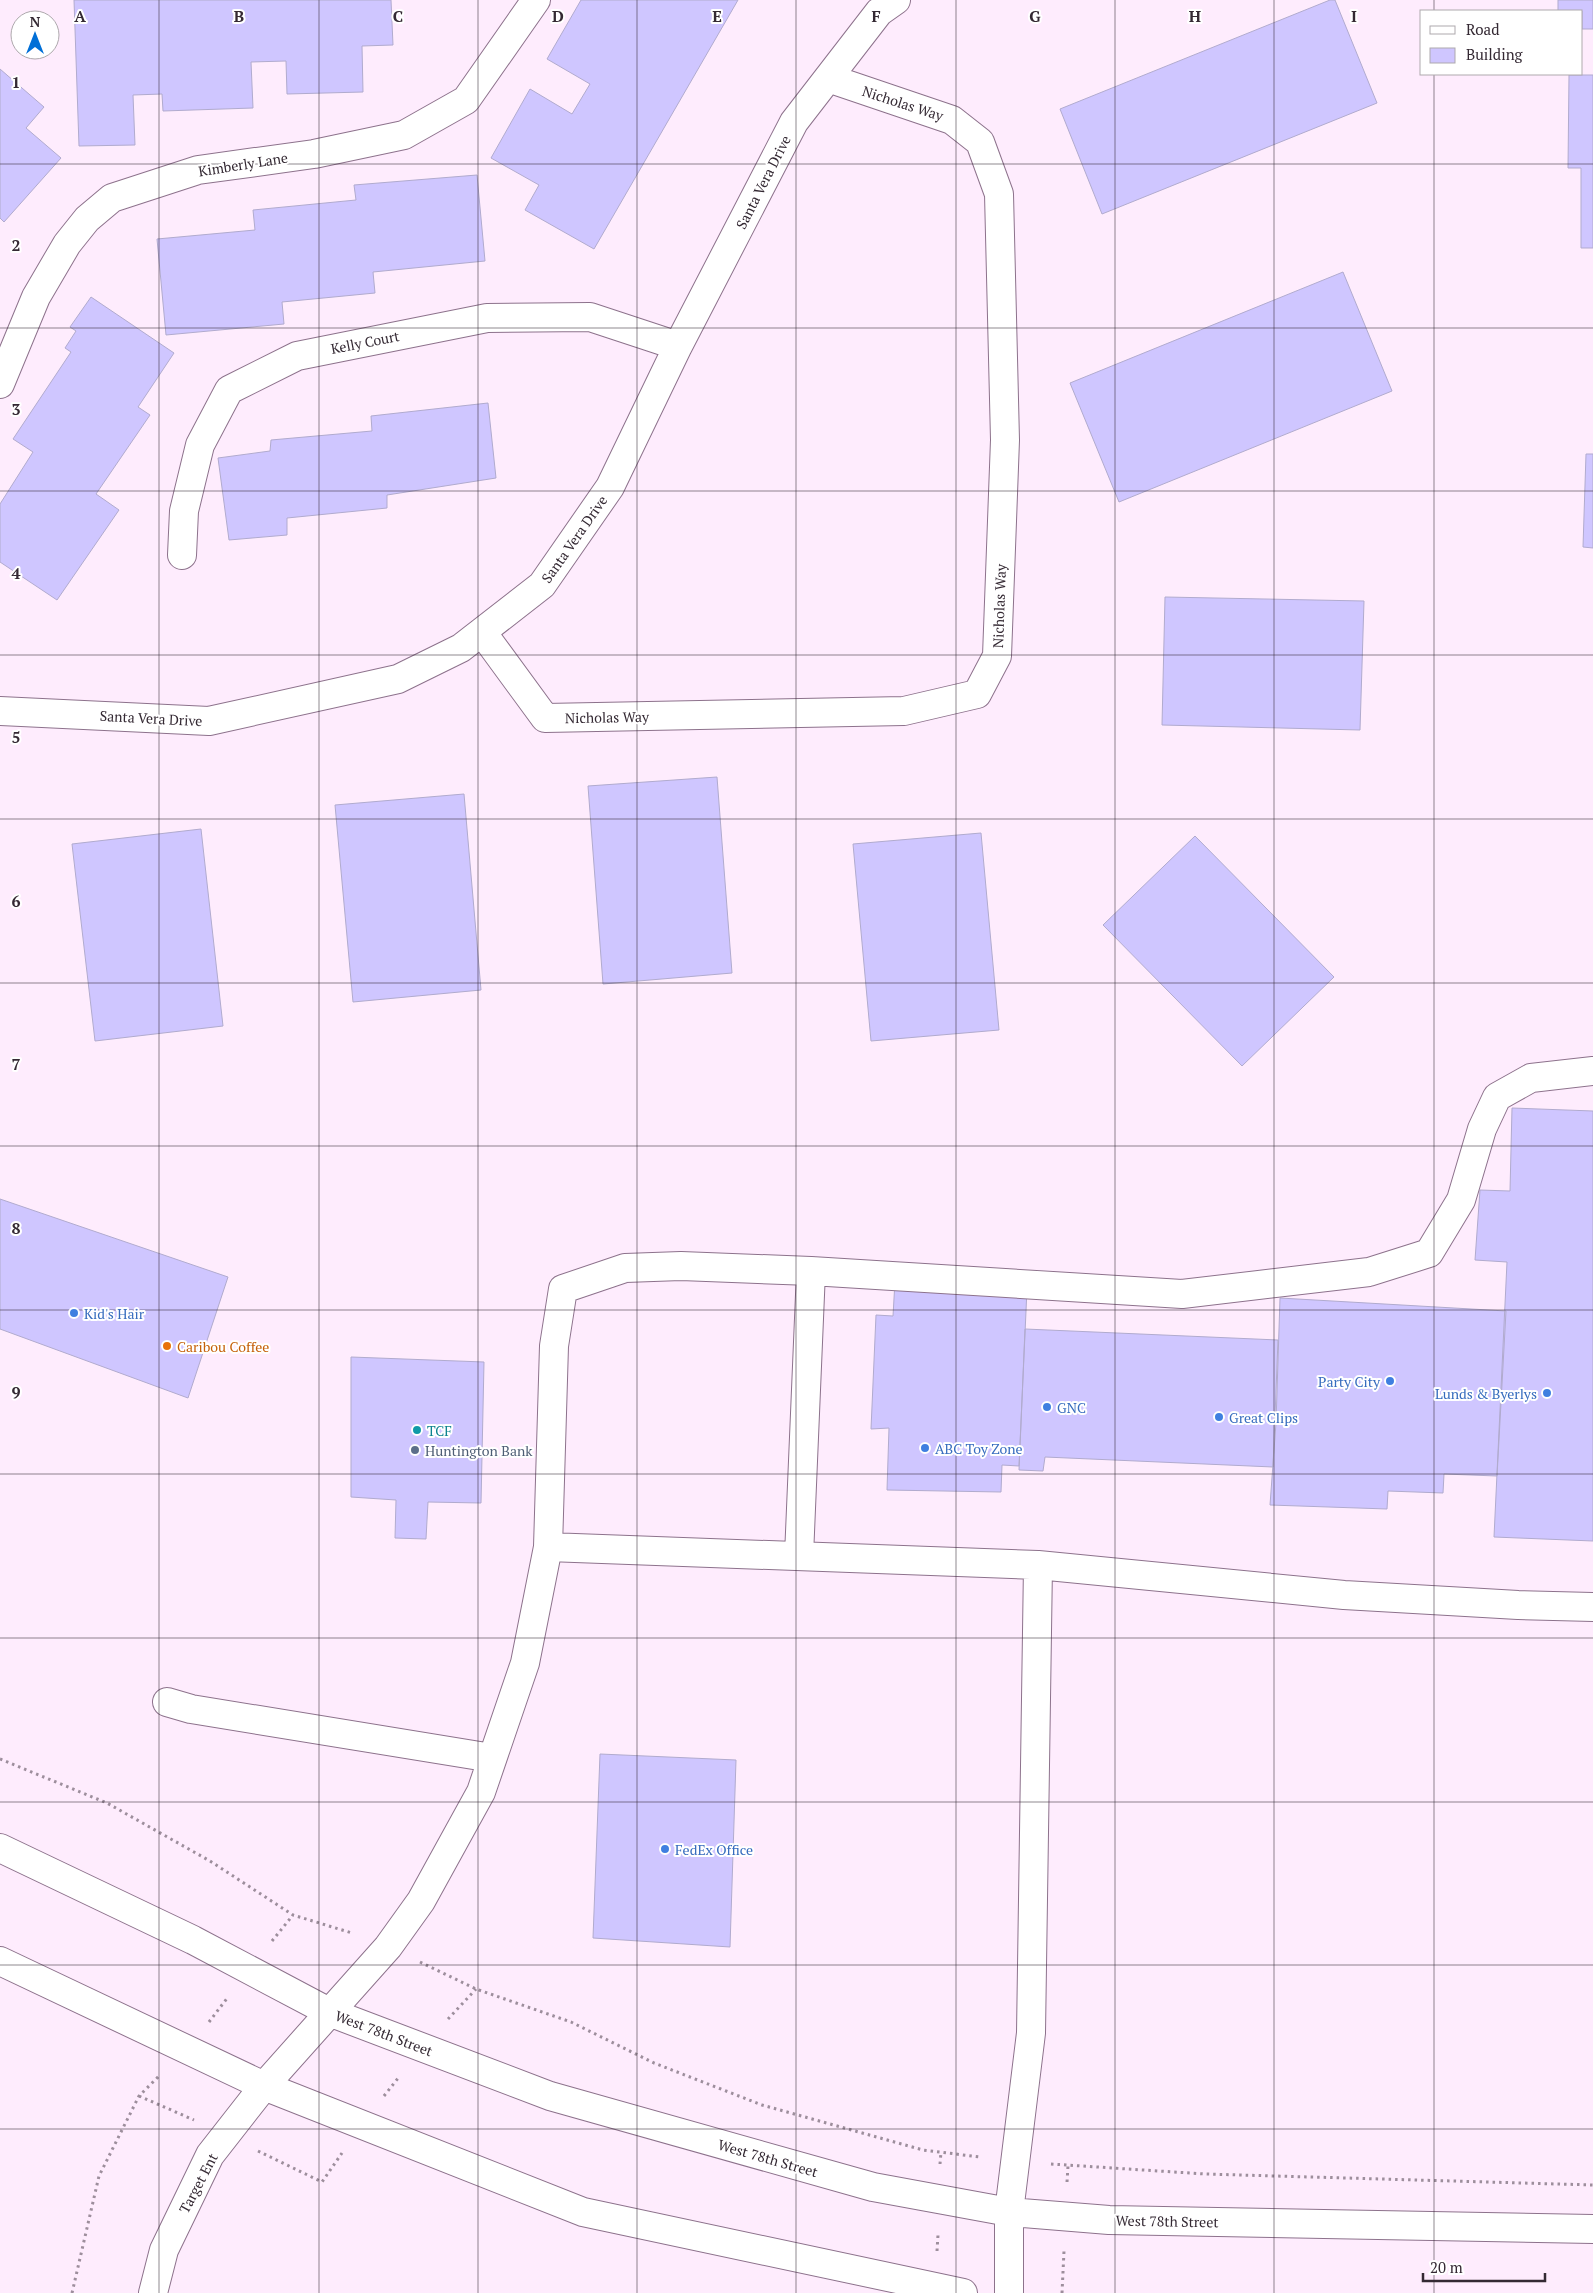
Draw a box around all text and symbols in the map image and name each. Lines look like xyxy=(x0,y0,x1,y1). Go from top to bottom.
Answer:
text: A xyxy=(74,5,86,27)
text: B xyxy=(234,5,244,27)
text: C xyxy=(393,5,403,27)
text: D xyxy=(552,5,564,27)
text: E xyxy=(712,5,722,27)
text: F xyxy=(871,5,881,27)
text: G xyxy=(1029,5,1041,27)
text: H xyxy=(1189,5,1201,27)
text: I xyxy=(1351,5,1357,27)
north arrow xyxy=(10,10,60,60)
legend xyxy=(1420,10,1583,75)
text: N xyxy=(30,12,41,31)
text: Road xyxy=(1466,19,1499,39)
text: Building xyxy=(1466,44,1524,64)
text: 1 xyxy=(11,71,21,93)
street label: Nicholas Way xyxy=(860,81,947,125)
street label: Santa Vera Drive xyxy=(731,132,795,232)
street label: Kimberly Lane xyxy=(197,148,289,180)
text: 2 xyxy=(11,234,21,256)
street label: Kelly Court xyxy=(329,326,402,358)
text: 3 xyxy=(11,398,21,420)
street label: Santa Vera Drive xyxy=(537,491,611,587)
text: 4 xyxy=(11,562,21,584)
street label: Nicholas Way xyxy=(988,563,1010,648)
street label: Santa Vera Drive xyxy=(99,706,203,730)
street label: Nicholas Way xyxy=(565,707,650,727)
text: 5 xyxy=(11,726,21,748)
text: 6 xyxy=(11,890,21,912)
text: 7 xyxy=(11,1053,21,1075)
text: 8 xyxy=(11,1217,21,1239)
place label: Kid's Hair xyxy=(84,1304,145,1323)
marker: Kid's Hair xyxy=(68,1307,80,1319)
place label: Caribou Coffee xyxy=(177,1337,269,1356)
marker: Caribou Coffee xyxy=(161,1340,173,1352)
place label: Party City xyxy=(1318,1372,1381,1391)
marker: Party City xyxy=(1384,1375,1396,1387)
text: 9 xyxy=(11,1381,21,1403)
place label: Lunds & Byerlys xyxy=(1435,1384,1537,1403)
marker: Lunds & Byerlys xyxy=(1541,1387,1553,1399)
place label: GNC xyxy=(1057,1398,1086,1417)
marker: GNC xyxy=(1041,1401,1053,1413)
place label: Great Clips xyxy=(1229,1408,1298,1427)
marker: Great Clips xyxy=(1213,1411,1225,1423)
place label: TCF xyxy=(427,1421,452,1440)
marker: TCF xyxy=(411,1424,423,1436)
place label: ABC Toy Zone xyxy=(935,1439,1023,1458)
place label: Huntington Bank xyxy=(425,1441,533,1460)
marker: ABC Toy Zone xyxy=(919,1442,931,1454)
marker: Huntington Bank xyxy=(409,1444,421,1456)
place label: FedEx Office xyxy=(675,1840,753,1859)
marker: FedEx Office xyxy=(659,1843,671,1855)
street label: West 78th Street xyxy=(333,2006,436,2061)
street label: West 78th Street xyxy=(716,2135,821,2182)
street label: Target Ent xyxy=(174,2149,222,2216)
street label: West 78th Street xyxy=(1115,2211,1219,2231)
scale bar xyxy=(1423,2250,1546,2282)
text: 20 m xyxy=(1430,2257,1463,2277)

